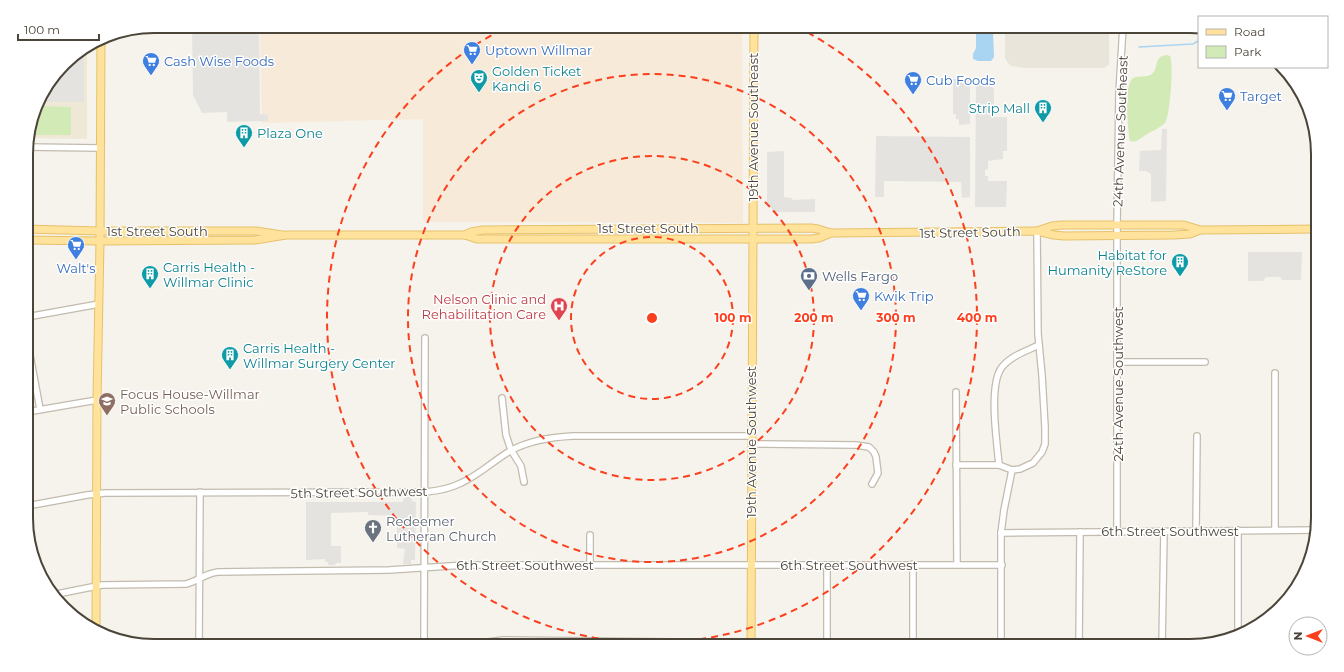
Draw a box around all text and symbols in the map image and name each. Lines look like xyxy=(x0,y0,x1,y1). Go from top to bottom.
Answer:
scale bar xyxy=(18,16,99,42)
legend xyxy=(1198,16,1328,68)
text: 100 m xyxy=(24,22,60,37)
text: Road xyxy=(1234,24,1265,39)
supermarket icon: Uptown Willmar xyxy=(462,40,482,65)
place label: Uptown Willmar xyxy=(485,42,592,58)
text: Park xyxy=(1234,44,1262,59)
supermarket icon: Cash Wise Foods xyxy=(141,51,161,76)
place label: Cash Wise Foods xyxy=(164,53,274,69)
street label: 19th Avenue Southeast xyxy=(745,53,761,201)
street label: 24th Avenue Southeast xyxy=(1109,55,1131,207)
place label: Golden Ticket Kandi 6 xyxy=(492,63,581,94)
theatre icon: Golden Ticket Kandi 6 xyxy=(469,68,489,93)
supermarket icon: Cub Foods xyxy=(903,70,923,95)
place label: Cub Foods xyxy=(926,72,995,88)
supermarket icon: Target xyxy=(1217,86,1237,111)
place label: Target xyxy=(1240,88,1282,104)
building icon: Strip Mall xyxy=(1033,98,1053,123)
place label: Strip Mall xyxy=(969,100,1030,116)
building icon: Plaza One xyxy=(234,123,254,148)
place label: Plaza One xyxy=(257,125,323,141)
street label: 1st Street South xyxy=(597,220,699,236)
street label: 1st Street South xyxy=(106,223,208,239)
street label: 1st Street South xyxy=(919,223,1021,241)
supermarket icon: Walt's xyxy=(66,235,86,260)
place label: Habitat for Humanity ReStore xyxy=(1047,247,1167,278)
building icon: Habitat for Humanity ReStore xyxy=(1170,252,1190,277)
place label: Carris Health - Willmar Clinic xyxy=(163,259,255,290)
place label: Walt's xyxy=(56,260,96,276)
building icon: Carris Health - Willmar Clinic xyxy=(140,264,160,289)
bank icon: Wells Fargo xyxy=(799,266,819,291)
place label: Wells Fargo xyxy=(822,268,898,284)
supermarket icon: Kwik Trip xyxy=(851,286,871,311)
place label: Kwik Trip xyxy=(874,288,934,304)
place label: Nelson Clinic and Rehabilitation Care xyxy=(422,291,546,322)
hospital icon: Nelson Clinic and Rehabilitation Care xyxy=(549,296,569,321)
street label: 24th Avenue Southwest xyxy=(1110,306,1126,462)
text: 100 m xyxy=(715,310,751,325)
text: 200 m xyxy=(794,310,834,325)
text: 300 m xyxy=(875,310,916,325)
text: 400 m xyxy=(957,310,997,325)
centre of rings xyxy=(645,311,659,325)
place label: Carris Health - Willmar Surgery Center xyxy=(243,340,396,371)
building icon: Carris Health - Willmar Surgery Center xyxy=(220,345,240,370)
street label: 19th Avenue Southwest xyxy=(743,366,759,518)
place label: Focus House-Willmar Public Schools xyxy=(120,386,260,417)
school or university icon: Focus House-Willmar Public Schools xyxy=(97,391,117,416)
street label: 5th Street Southwest xyxy=(290,483,428,501)
place label: Redeemer Lutheran Church xyxy=(386,513,497,544)
church icon: Redeemer Lutheran Church xyxy=(363,518,383,543)
street label: 6th Street Southwest xyxy=(1101,523,1239,539)
street label: 6th Street Southwest xyxy=(456,557,594,573)
street label: 6th Street Southwest xyxy=(780,557,918,573)
north arrow xyxy=(1288,616,1328,656)
text: N xyxy=(1291,632,1305,640)

